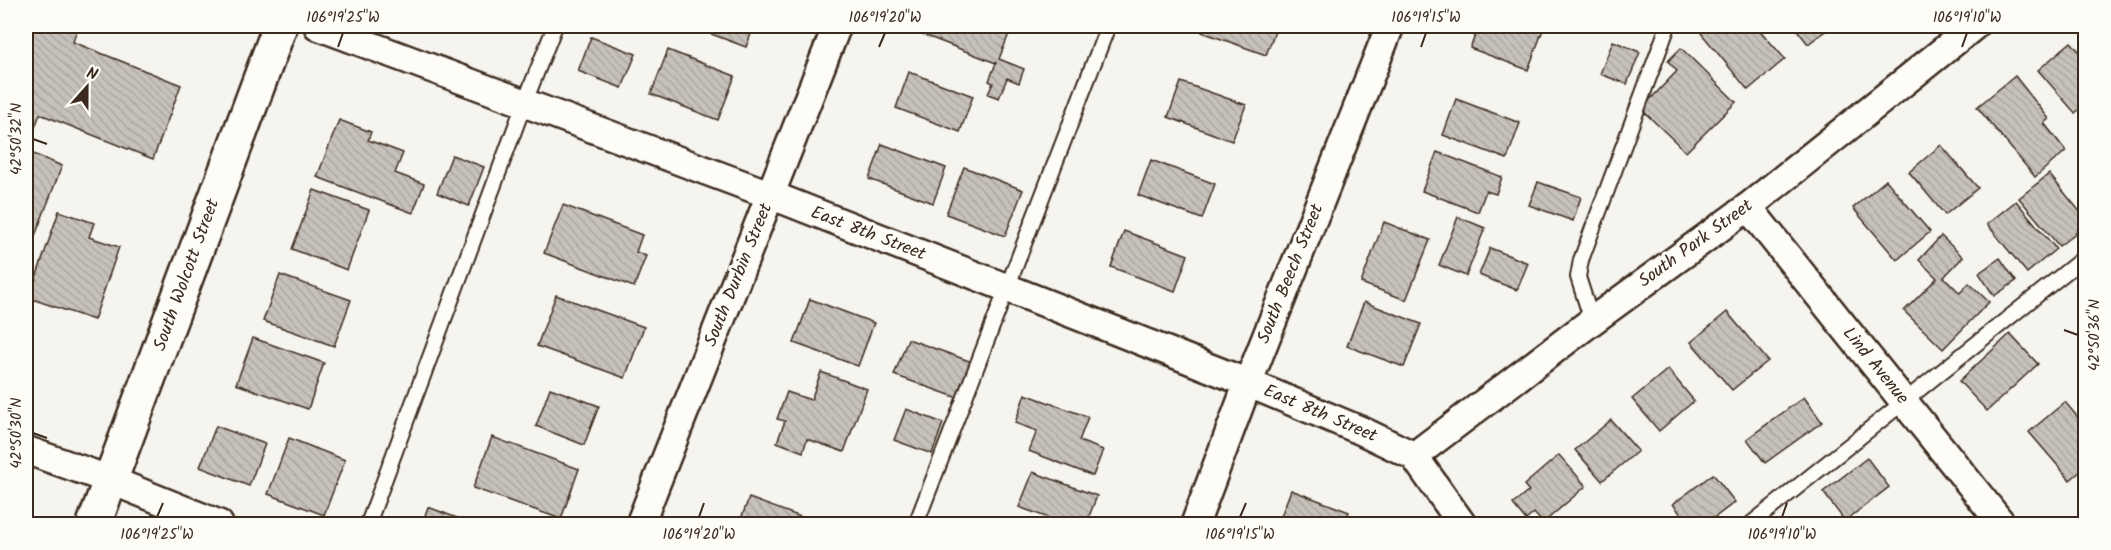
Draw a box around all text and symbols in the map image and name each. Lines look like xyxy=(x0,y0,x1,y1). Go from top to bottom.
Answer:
text: 106°19'25"W xyxy=(306,6,380,30)
text: 106°19'20"W xyxy=(849,6,922,30)
text: 106°19'15"W xyxy=(1391,6,1461,30)
text: 106°19'10"W xyxy=(1933,6,2002,30)
north arrow xyxy=(57,57,117,117)
text: N xyxy=(83,61,101,88)
text: 42°50'32"N xyxy=(5,103,29,175)
street label: South Park Street xyxy=(1633,192,1760,296)
street label: South Wolcott Street xyxy=(146,194,228,355)
street label: South Durbin Street xyxy=(697,198,781,351)
street label: East 8th Street xyxy=(806,199,931,270)
street label: South Beech Street xyxy=(1250,199,1333,348)
text: 42°50'36"N xyxy=(2083,299,2107,371)
street label: Lind Avenue xyxy=(1834,321,1916,411)
street label: East 8th Street xyxy=(1259,377,1382,451)
text: 42°50'30"N xyxy=(5,398,29,468)
text: 106°19'25"W xyxy=(120,523,194,547)
text: 106°19'20"W xyxy=(663,523,736,547)
text: 106°19'15"W xyxy=(1205,523,1275,547)
text: 106°19'10"W xyxy=(1748,523,1817,547)

